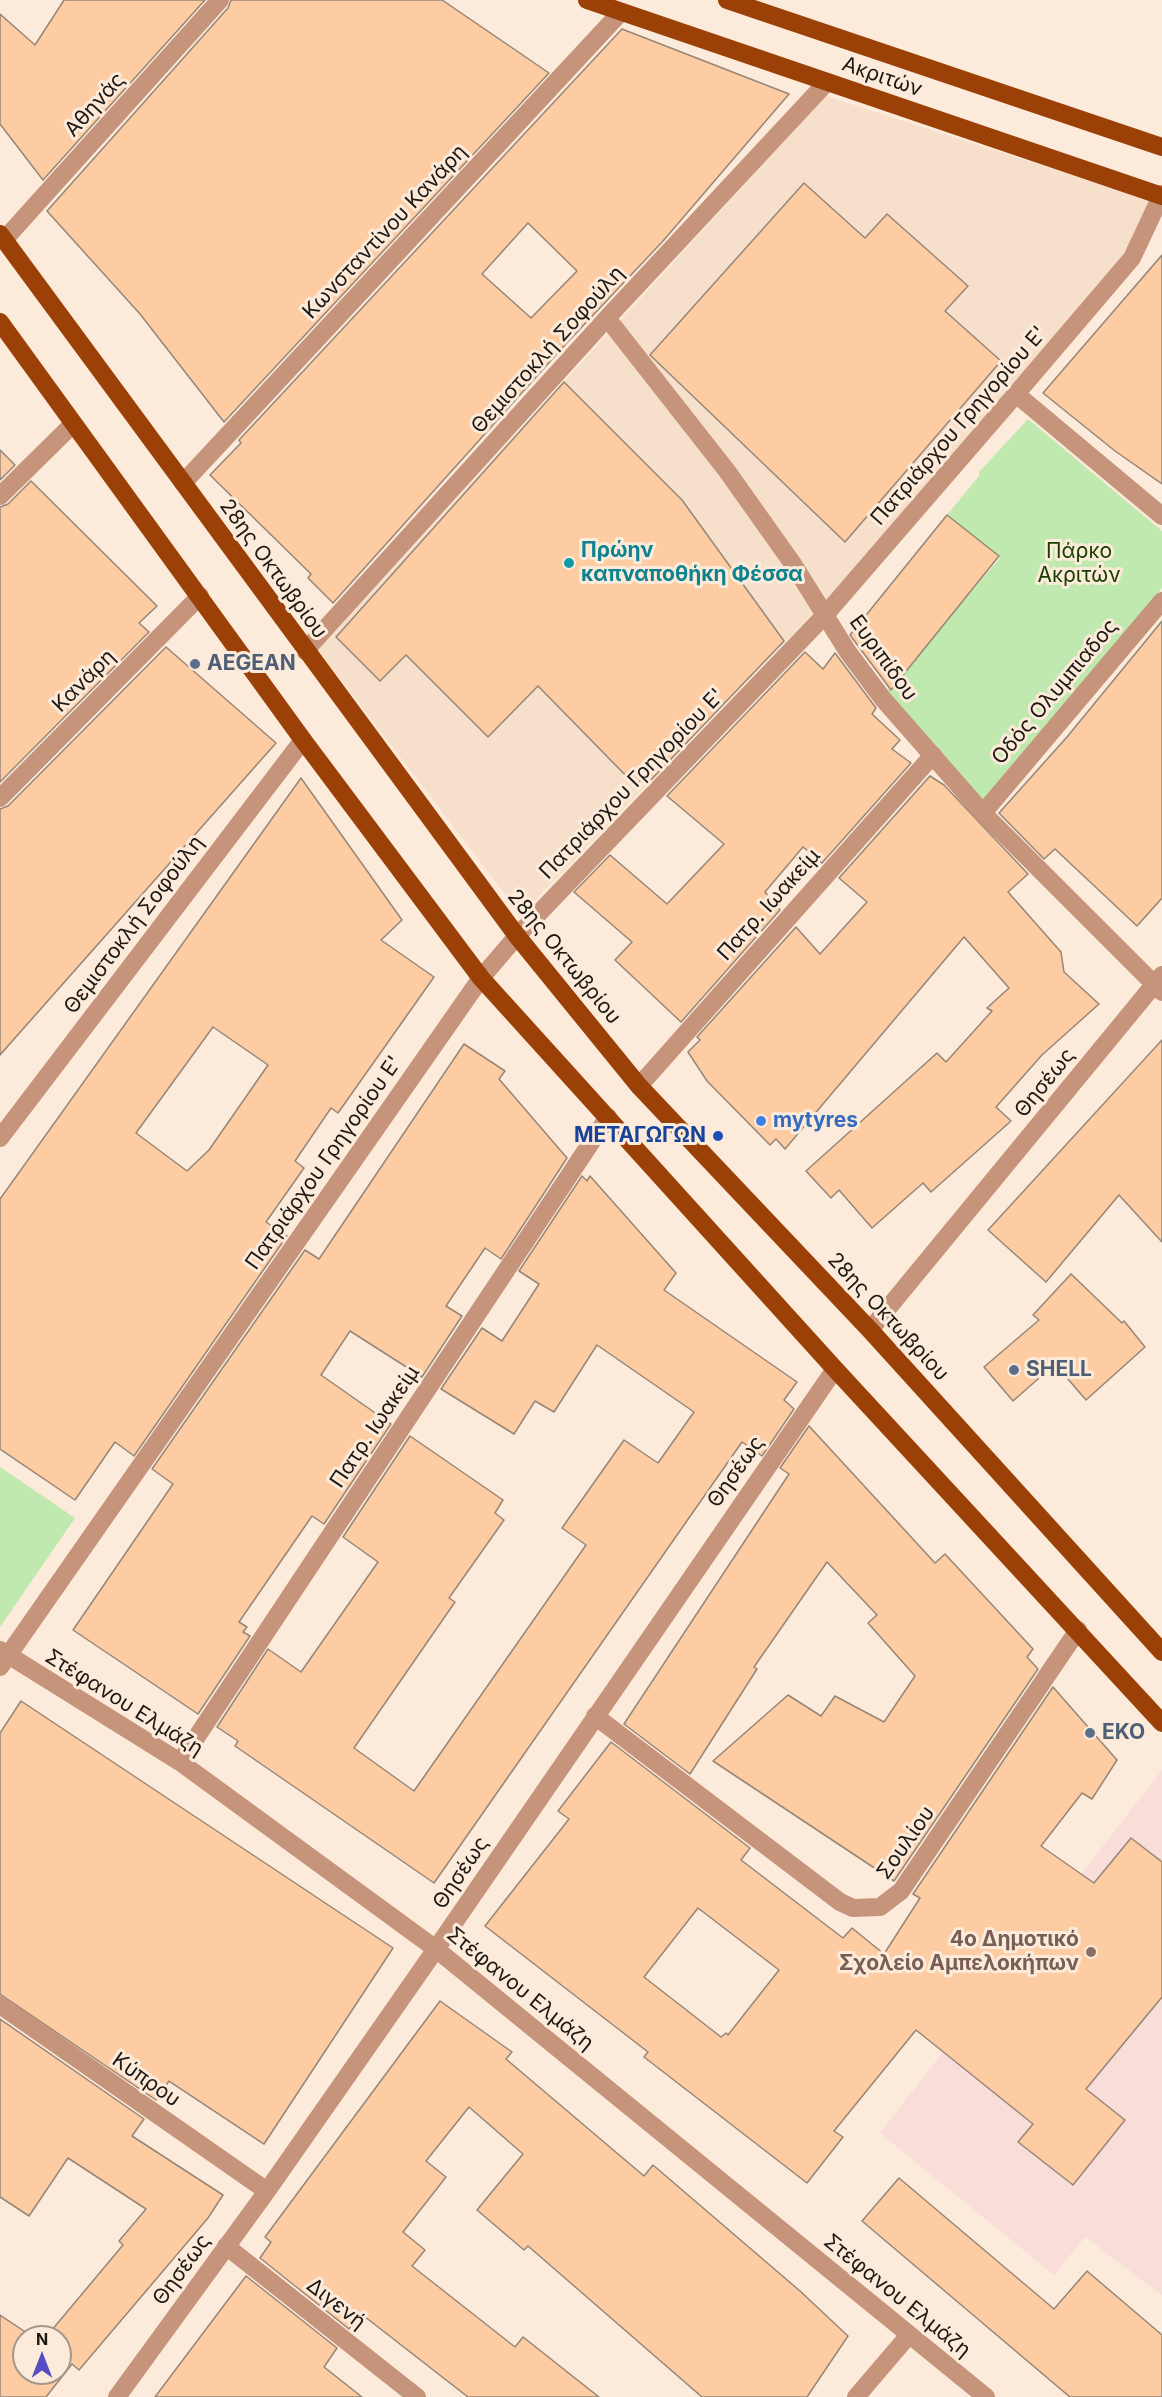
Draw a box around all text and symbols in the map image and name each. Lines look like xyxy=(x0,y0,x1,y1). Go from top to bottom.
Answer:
street label: Ακριτών xyxy=(839,52,925,102)
street label: Αθηνάς xyxy=(60,68,130,142)
street label: Κωνσταντίνου Κανάρη xyxy=(298,140,472,324)
street label: Θεμιστοκλή Σοφούλη xyxy=(466,261,630,439)
street label: Πατριάρχου Γρηγορίου Ε' xyxy=(866,321,1052,531)
street label: 28ης Οκτωβρίου xyxy=(214,494,332,644)
place label: Πρώην καπναποθήκη Φέσσα xyxy=(581,538,803,588)
park label: Πάρκο Ακριτών xyxy=(1037,539,1121,589)
marker: Πρώην καπναποθήκη Φέσσα xyxy=(562,556,576,570)
street label: Ευριπίδου xyxy=(844,610,922,706)
street label: Οδός Ολυμπιαδος xyxy=(987,614,1123,770)
street label: Κανάρη xyxy=(47,644,121,718)
place label: AEGEAN xyxy=(207,651,296,677)
marker: AEGEAN xyxy=(188,657,202,671)
street label: Πατριάρχου Γρηγορίου Ε' xyxy=(534,683,730,885)
street label: Θεμιστοκλή Σοφούλη xyxy=(59,831,209,1019)
street label: Πατρ. Ιωακείμ xyxy=(712,844,826,966)
street label: 28ης Οκτωβρίου xyxy=(502,885,626,1029)
street label: Θησέως xyxy=(1009,1043,1081,1123)
street label: Πατριάρχου Γρηγορίου Ε' xyxy=(241,1051,407,1275)
place label: mytyres xyxy=(773,1108,858,1134)
marker: mytyres xyxy=(754,1114,768,1128)
place label: ΜΕΤΑΓΩΓΩΝ xyxy=(574,1123,706,1149)
marker: ΜΕΤΑΓΩΓΩΝ xyxy=(711,1129,725,1143)
street label: 28ης Οκτωβρίου xyxy=(822,1248,954,1386)
place label: SHELL xyxy=(1026,1357,1092,1383)
street label: Πατρ. Ιωακείμ xyxy=(325,1361,425,1493)
marker: SHELL xyxy=(1007,1363,1021,1377)
street label: Θησέως xyxy=(702,1431,770,1513)
street label: Στέφανου Ελμάζη xyxy=(40,1644,208,1762)
place label: EKO xyxy=(1102,1720,1145,1746)
marker: EKO xyxy=(1083,1726,1097,1740)
street label: Σουλίου xyxy=(872,1802,940,1884)
street label: Θησέως xyxy=(428,1832,494,1914)
street label: Στέφανου Ελμάζη xyxy=(442,1922,598,2056)
place label: 4ο Δημοτικό Σχολείο Αμπελοκήπων xyxy=(839,1927,1079,1977)
marker: 4ο Δημοτικό Σχολείο Αμπελοκήπων xyxy=(1084,1945,1098,1959)
street label: Κύπρου xyxy=(107,2048,185,2112)
street label: Στέφανου Ελμάζη xyxy=(819,2229,975,2363)
street label: Θησέως xyxy=(148,2230,216,2310)
street label: Διγενή xyxy=(301,2273,371,2335)
north arrow xyxy=(12,2325,72,2385)
text: N xyxy=(36,2329,48,2349)

